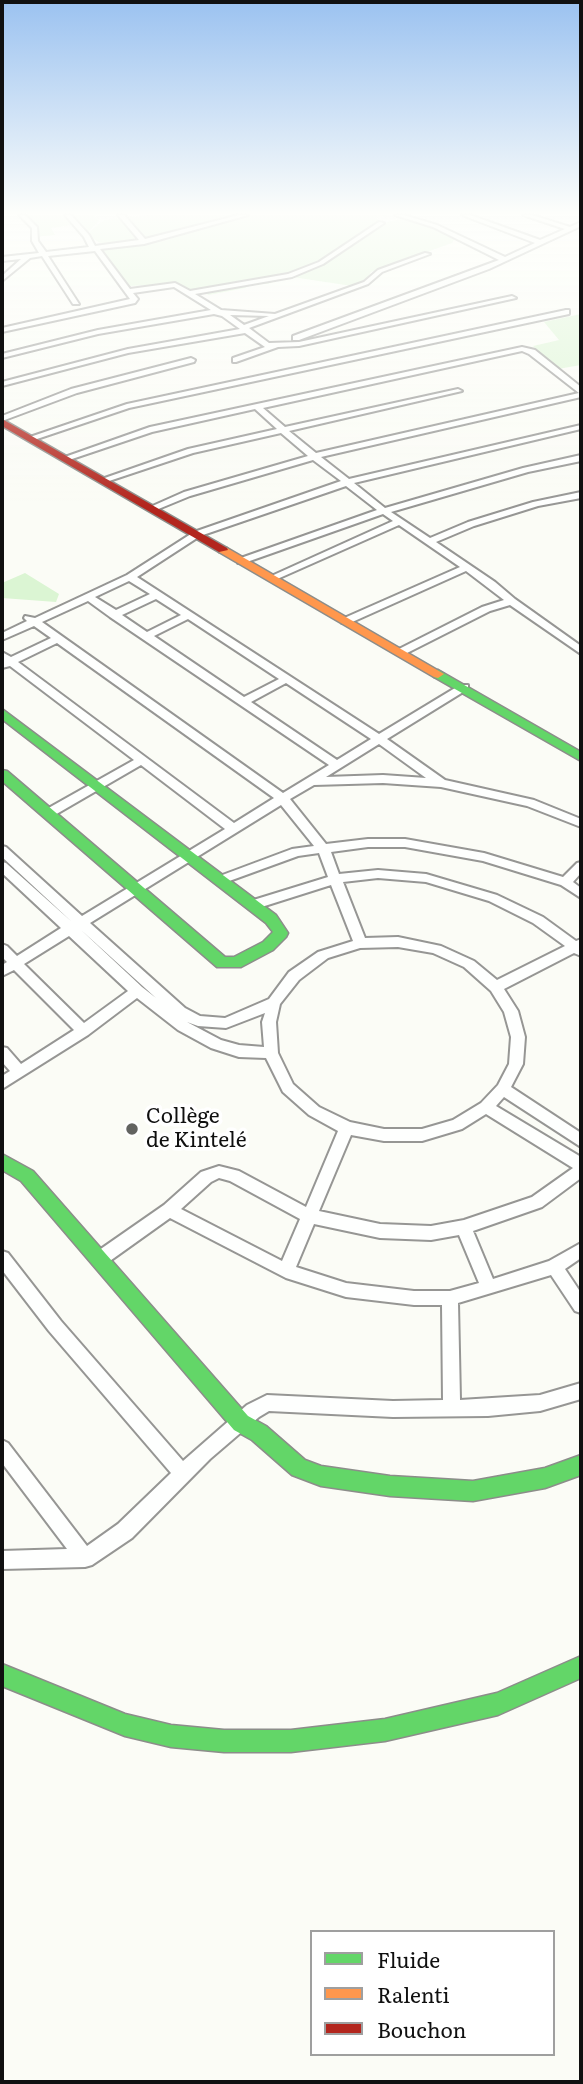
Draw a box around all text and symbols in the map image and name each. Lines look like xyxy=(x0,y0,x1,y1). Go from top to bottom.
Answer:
place label: Collège de Kintelé xyxy=(146,1104,247,1154)
marker: Collège de Kintelé xyxy=(124,1121,140,1137)
legend xyxy=(310,1930,555,2056)
text: Fluide xyxy=(377,1943,440,1974)
text: Ralenti xyxy=(377,1978,450,2009)
text: Bouchon xyxy=(377,2013,466,2044)

